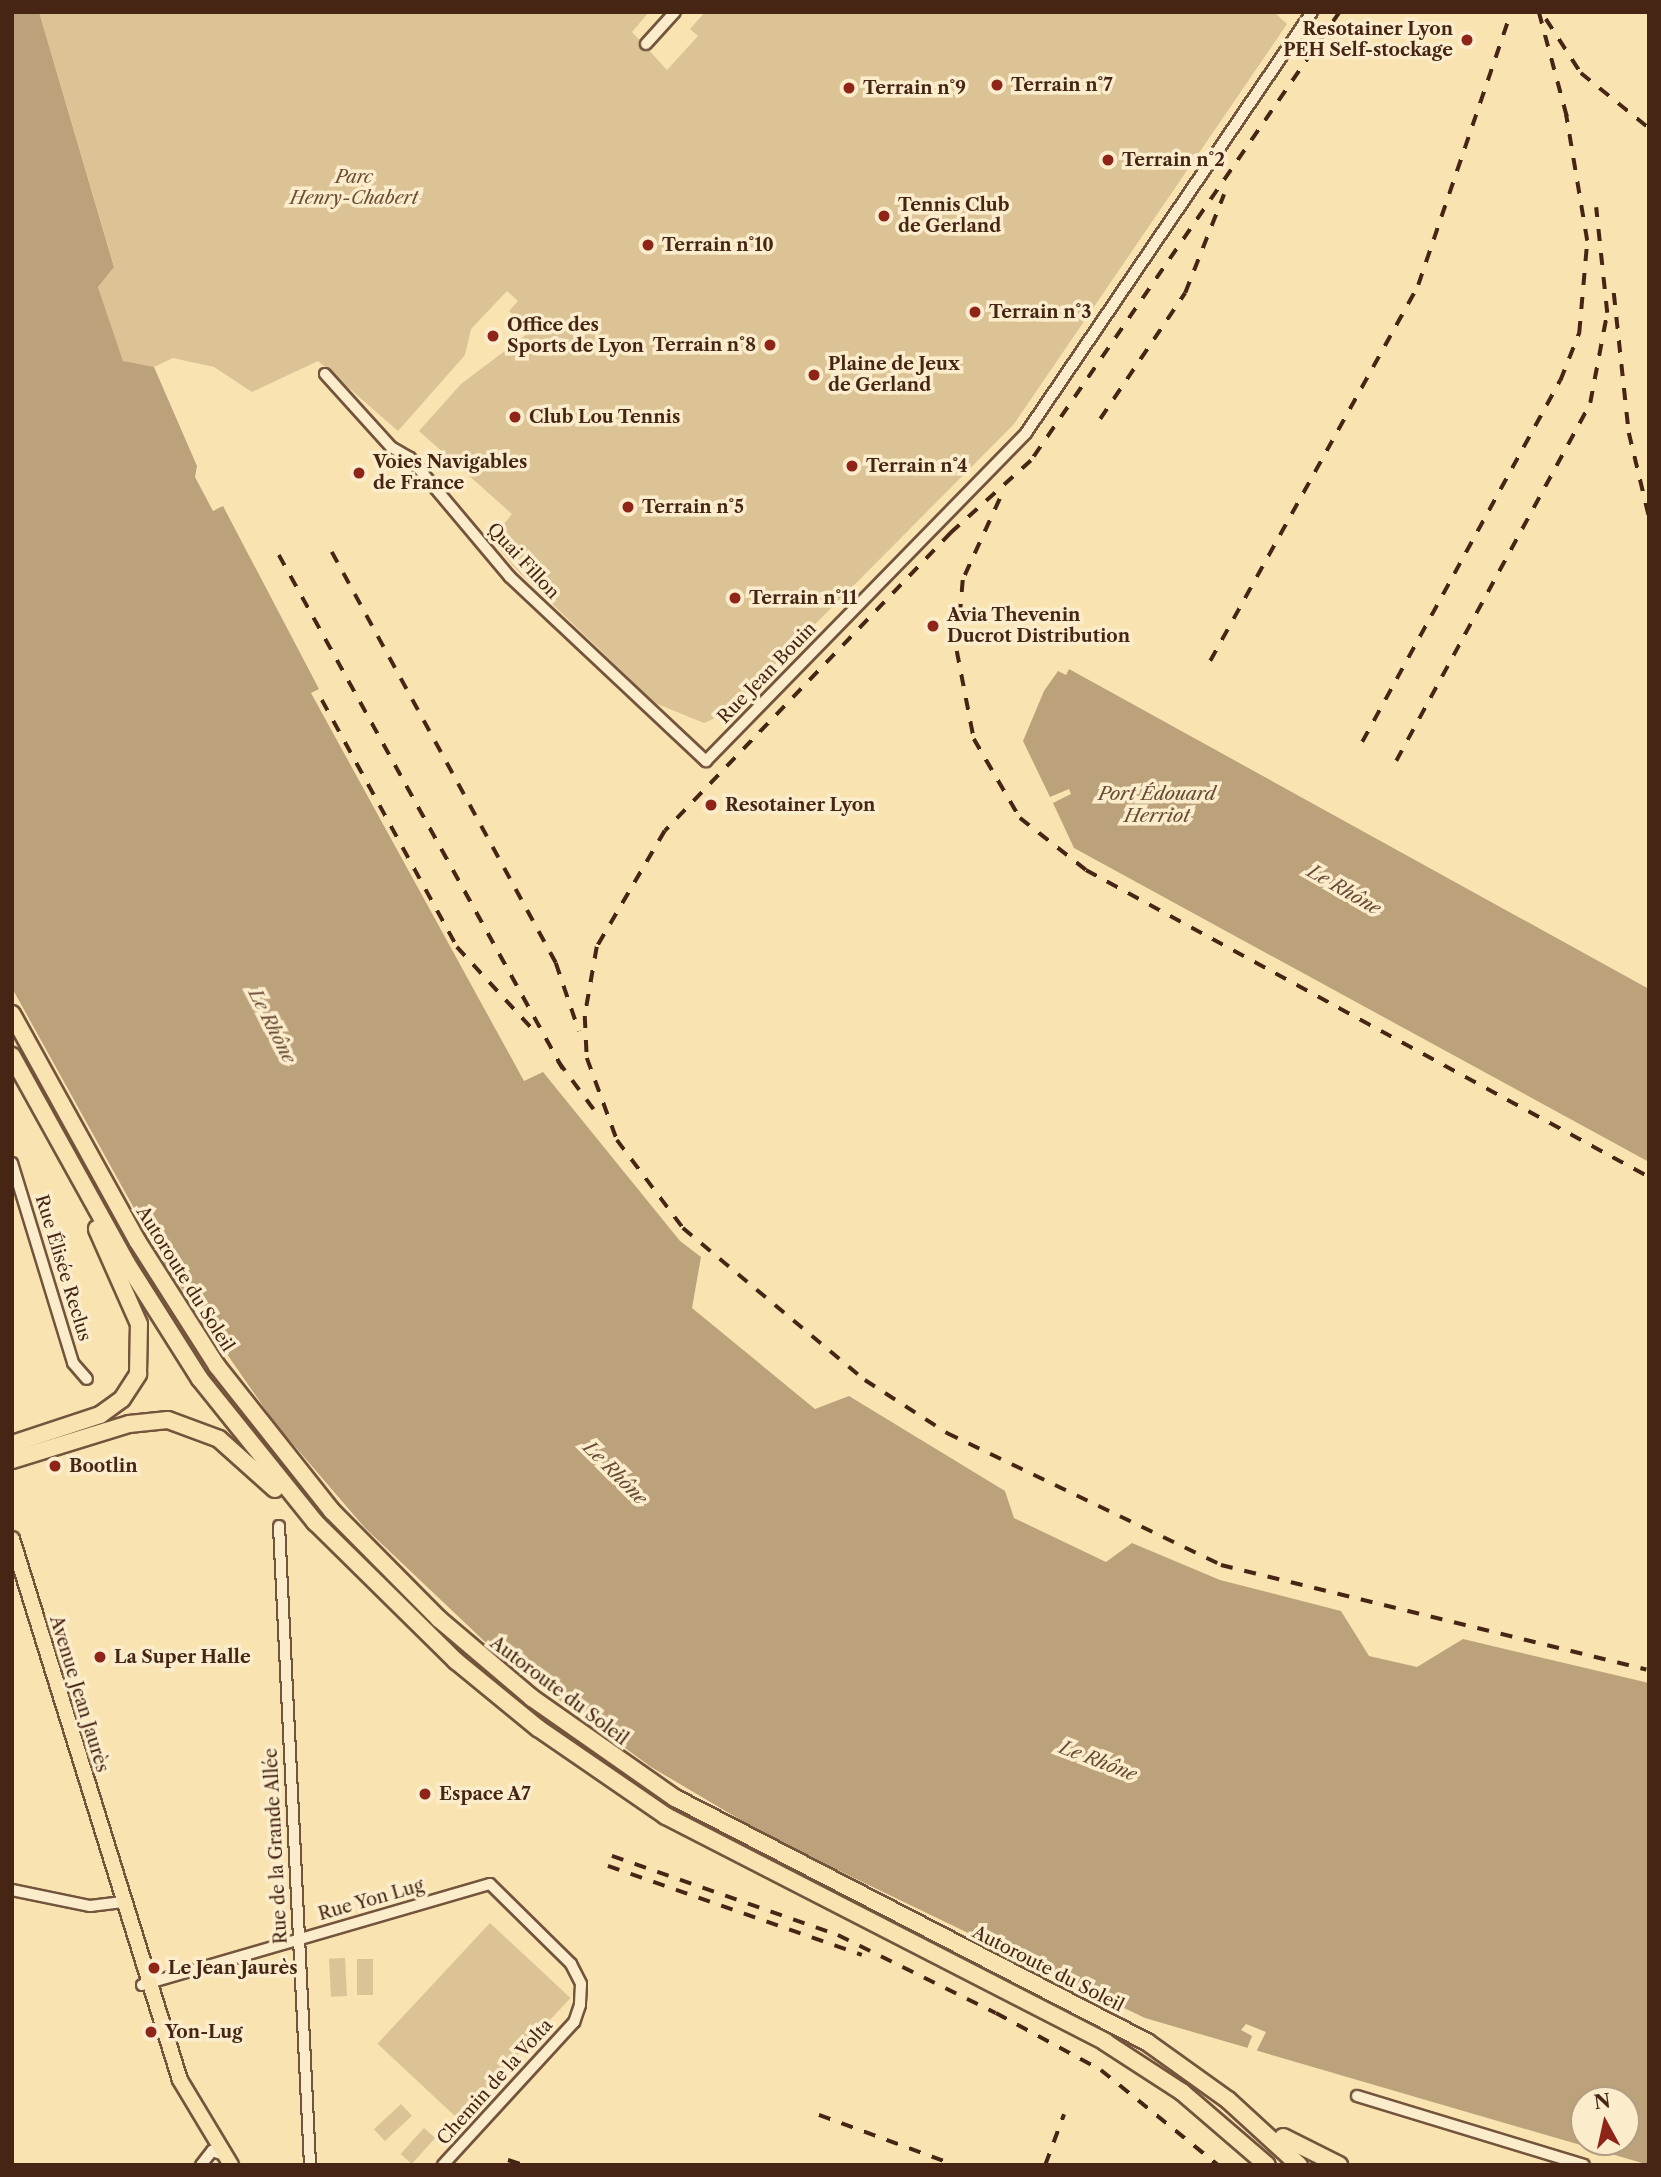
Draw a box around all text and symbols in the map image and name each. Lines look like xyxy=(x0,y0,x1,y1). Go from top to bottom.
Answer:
place label: Resotainer Lyon PEH Self-stockage xyxy=(1283,19,1453,61)
marker: Resotainer Lyon PEH Self-stockage xyxy=(1459,32,1475,48)
place label: Terrain n°7 xyxy=(1011,74,1113,96)
place label: Terrain n°9 xyxy=(863,77,966,99)
marker: Terrain n°7 xyxy=(989,77,1005,93)
marker: Terrain n°9 xyxy=(841,80,857,96)
place label: Terrain n°2 xyxy=(1122,149,1225,171)
marker: Terrain n°2 xyxy=(1100,152,1116,168)
park label: Parc Henry-Chabert xyxy=(290,167,418,210)
place label: Tennis Club de Gerland xyxy=(898,195,1009,238)
marker: Tennis Club de Gerland xyxy=(876,208,892,224)
place label: Terrain n°10 xyxy=(662,234,774,256)
marker: Terrain n°10 xyxy=(640,237,656,253)
place label: Terrain n°3 xyxy=(989,301,1091,323)
marker: Terrain n°3 xyxy=(967,304,983,320)
place label: Office des Sports de Lyon xyxy=(507,315,644,358)
marker: Office des Sports de Lyon xyxy=(485,328,501,344)
place label: Terrain n°8 xyxy=(653,334,756,356)
marker: Terrain n°8 xyxy=(762,337,778,353)
place label: Plaine de Jeux de Gerland xyxy=(828,354,960,396)
marker: Plaine de Jeux de Gerland xyxy=(806,367,822,383)
place label: Club Lou Tennis xyxy=(529,406,681,428)
marker: Club Lou Tennis xyxy=(507,409,523,425)
place label: Voies Navigables de France xyxy=(373,452,527,494)
place label: Terrain n°4 xyxy=(866,455,968,477)
marker: Terrain n°4 xyxy=(844,458,860,474)
marker: Voies Navigables de France xyxy=(351,465,367,481)
place label: Terrain n°5 xyxy=(642,496,744,518)
marker: Terrain n°5 xyxy=(620,499,636,515)
street label: Quai Fillon xyxy=(482,519,564,603)
place label: Terrain n°11 xyxy=(749,587,857,609)
marker: Terrain n°11 xyxy=(727,590,743,606)
place label: Avia Thevenin Ducrot Distribution xyxy=(947,605,1130,648)
street label: Rue Jean Bouin xyxy=(713,618,821,728)
marker: Avia Thevenin Ducrot Distribution xyxy=(925,618,941,634)
water label: Port Édouard Herriot xyxy=(1098,783,1216,827)
place label: Resotainer Lyon xyxy=(725,794,876,816)
marker: Resotainer Lyon xyxy=(703,797,719,813)
water label: Le Rhône xyxy=(1303,860,1385,920)
water label: Le Rhône xyxy=(243,985,301,1067)
street label: Rue Élisée Reclus xyxy=(30,1192,96,1344)
street label: Autoroute du Soleil xyxy=(132,1202,238,1356)
water label: Le Rhône xyxy=(578,1436,652,1510)
place label: Bootlin xyxy=(69,1455,138,1477)
marker: Bootlin xyxy=(47,1458,63,1474)
street label: Avenue Jean Jaurès xyxy=(45,1613,113,1775)
street label: Autoroute du Soleil xyxy=(486,1632,632,1750)
place label: La Super Halle xyxy=(114,1646,251,1668)
marker: La Super Halle xyxy=(92,1649,108,1665)
water label: Le Rhône xyxy=(1056,1736,1140,1786)
street label: Rue de la Grande Allée xyxy=(260,1747,292,1945)
place label: Espace A7 xyxy=(439,1783,531,1805)
marker: Espace A7 xyxy=(417,1786,433,1802)
street label: Rue Yon Lug xyxy=(315,1875,427,1925)
street label: Autoroute du Soleil xyxy=(969,1921,1127,2017)
place label: Le Jean Jaurès xyxy=(168,1957,298,1979)
marker: Le Jean Jaurès xyxy=(146,1960,162,1976)
street label: Chemin de la Volta xyxy=(433,2014,557,2150)
place label: Yon-Lug xyxy=(165,2021,243,2043)
marker: Yon-Lug xyxy=(143,2024,159,2040)
north arrow xyxy=(1570,2086,1640,2156)
text: N xyxy=(1593,2089,1612,2114)

